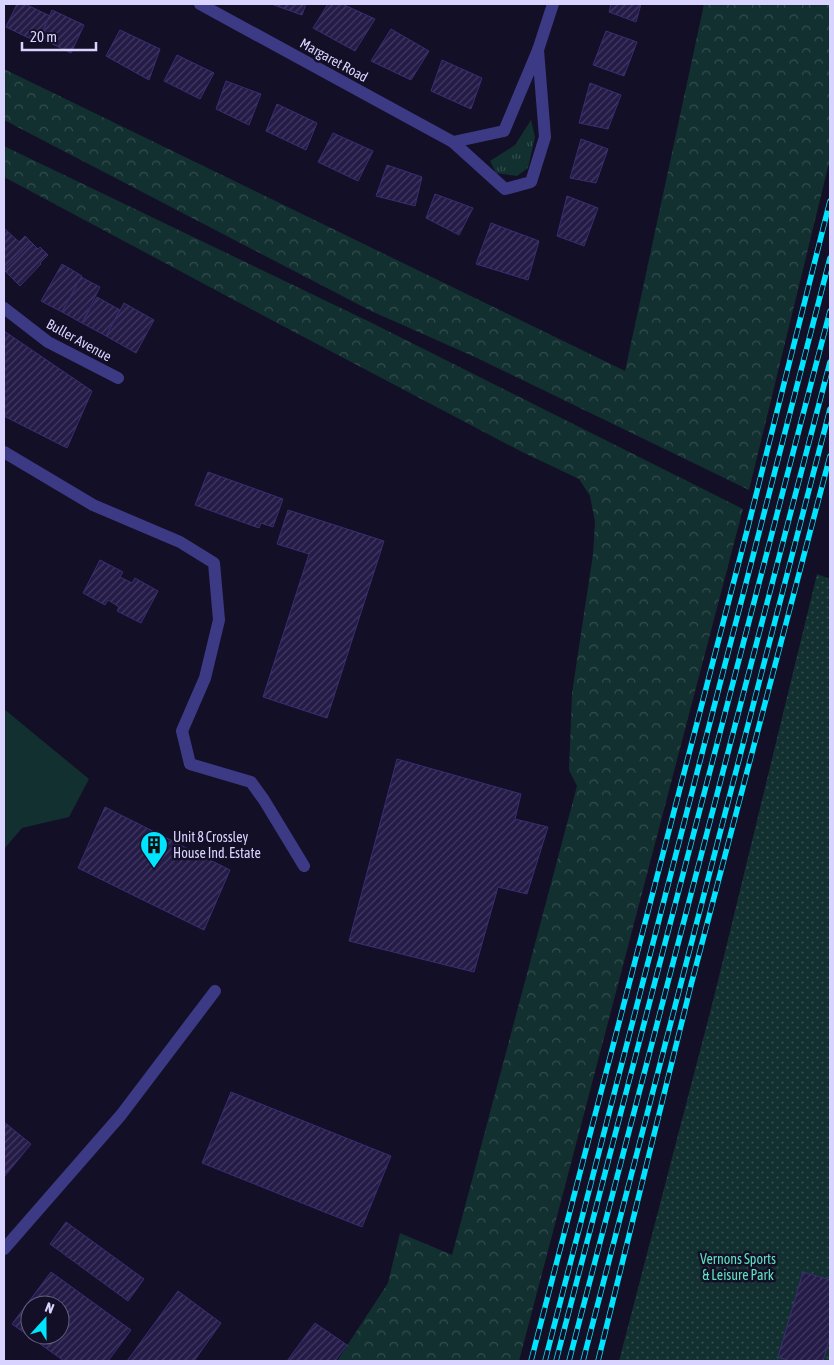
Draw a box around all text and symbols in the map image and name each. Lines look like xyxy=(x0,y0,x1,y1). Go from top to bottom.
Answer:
scale bar xyxy=(22,20,96,52)
text: 20 m xyxy=(30,28,57,45)
street label: Margaret Road xyxy=(297,35,371,85)
street label: Buller Avenue xyxy=(44,316,114,364)
place label: Unit 8 Crossley House Ind. Estate xyxy=(173,829,261,861)
building icon: Unit 8 Crossley House Ind. Estate xyxy=(139,830,169,869)
park label: Vernons Sports & Leisure Park xyxy=(700,1251,776,1283)
north arrow xyxy=(20,1295,70,1345)
text: N xyxy=(43,1299,56,1317)

